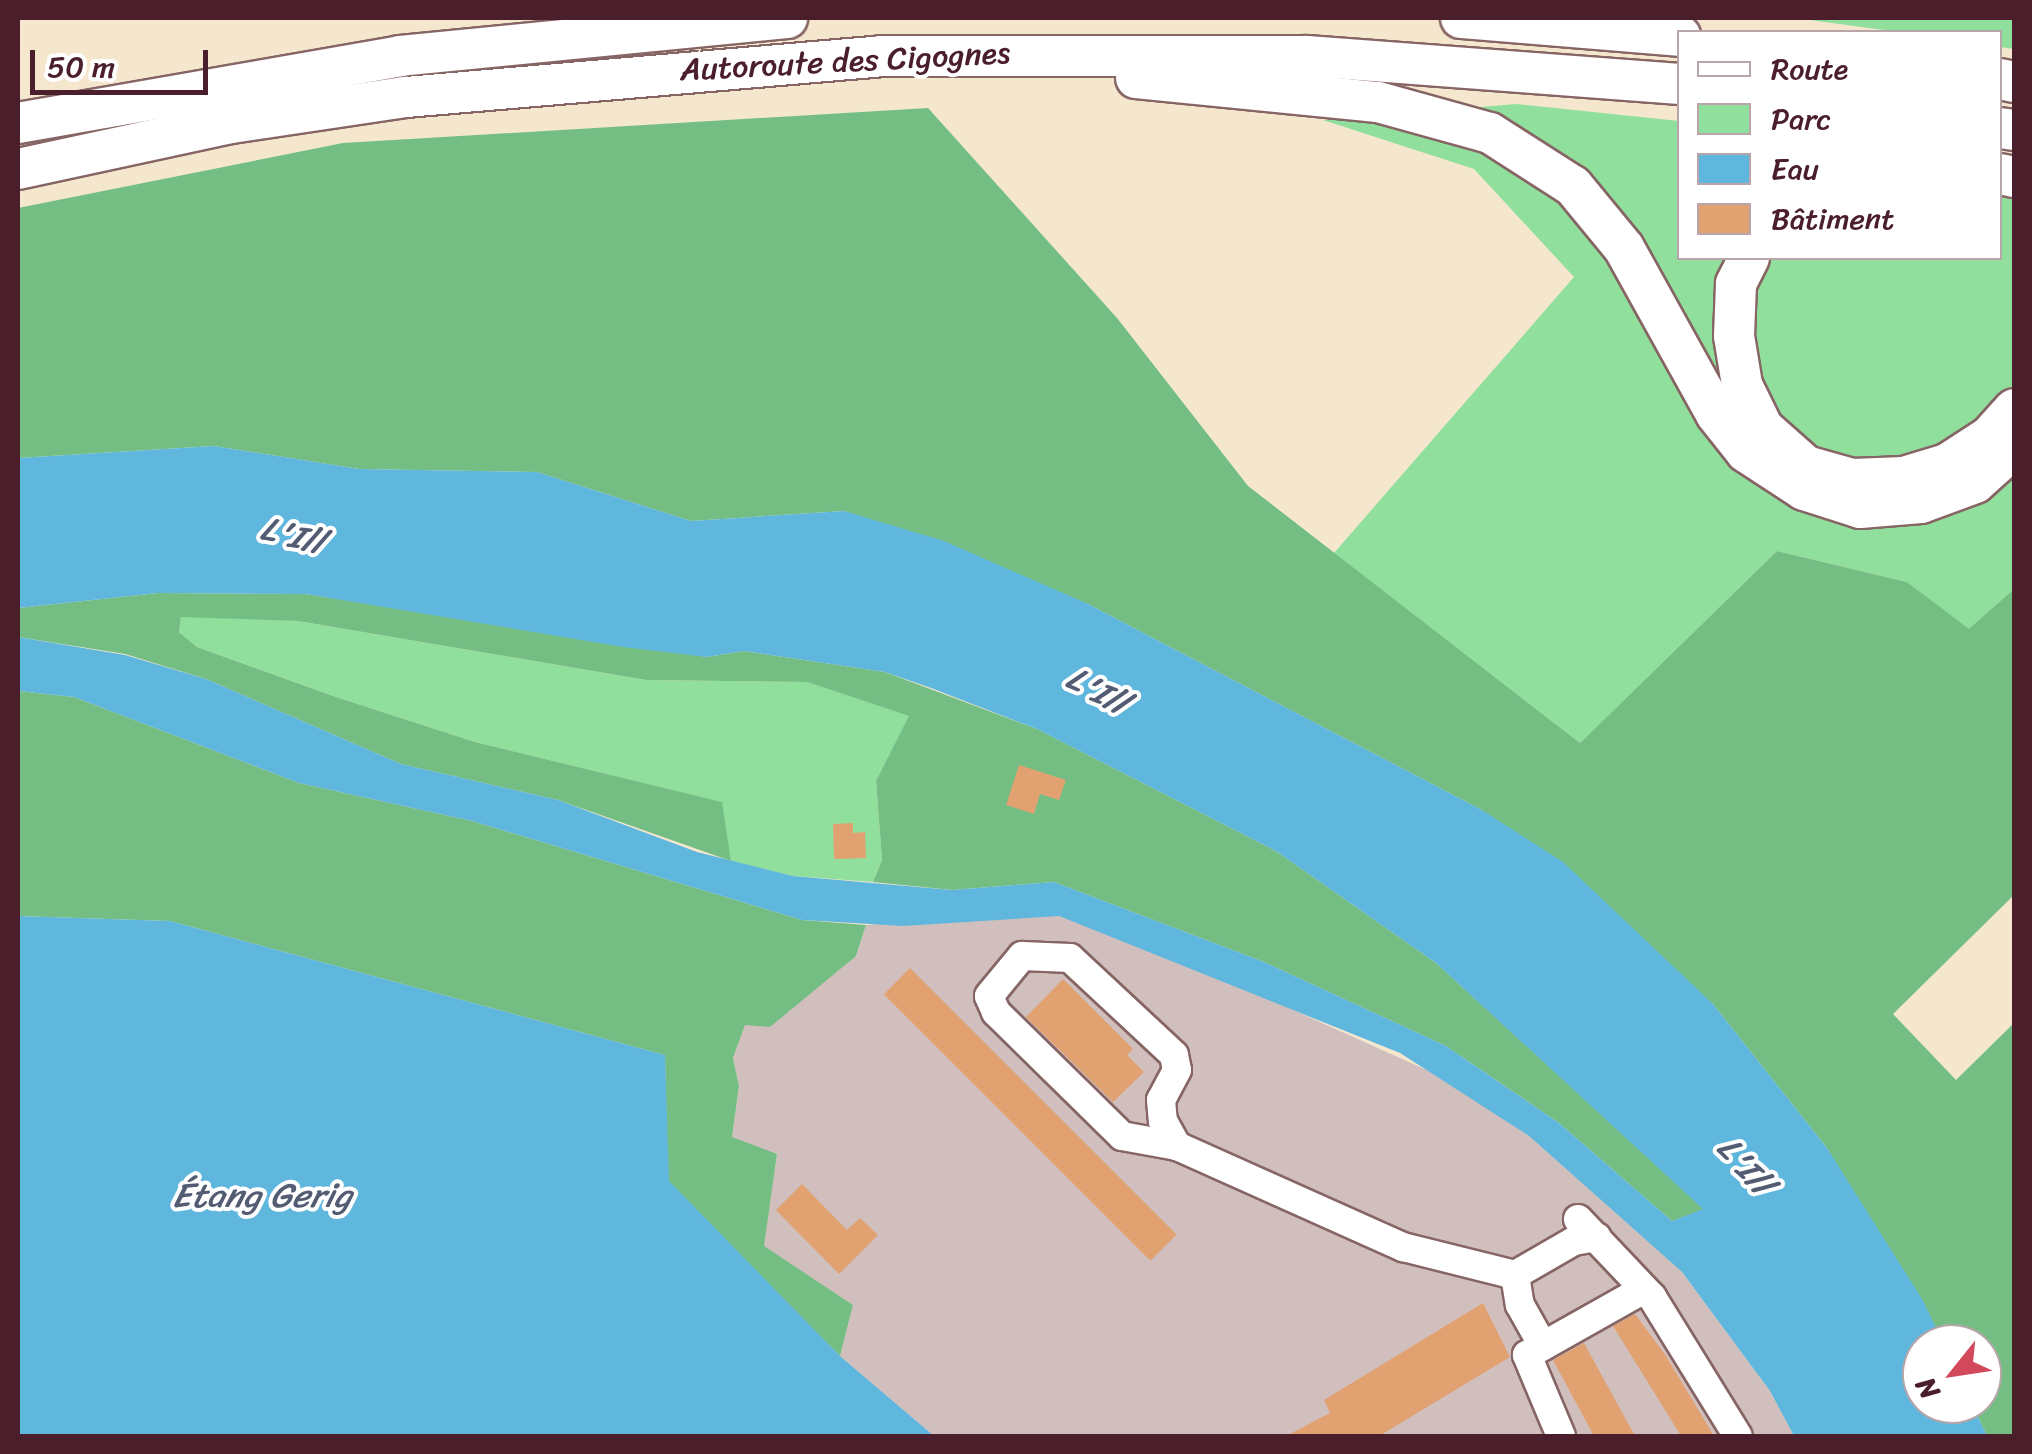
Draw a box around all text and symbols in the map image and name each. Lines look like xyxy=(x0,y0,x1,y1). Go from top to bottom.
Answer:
scale bar xyxy=(35,30,212,92)
legend xyxy=(1677,30,2002,260)
street label: Autoroute des Cigognes xyxy=(678,34,1012,90)
text: 50 m xyxy=(47,40,115,94)
text: Route xyxy=(1771,42,1848,96)
text: Parc xyxy=(1771,92,1832,146)
text: Eau xyxy=(1771,142,1819,196)
text: Bâtiment xyxy=(1771,192,1894,246)
water label: L'Ill xyxy=(256,507,328,563)
water label: L'Ill xyxy=(1059,656,1135,724)
water label: L'Ill xyxy=(1708,1127,1782,1203)
water label: Étang Gerig xyxy=(172,1174,352,1216)
north arrow xyxy=(1902,1324,2002,1424)
text: N xyxy=(1901,1368,1953,1409)

